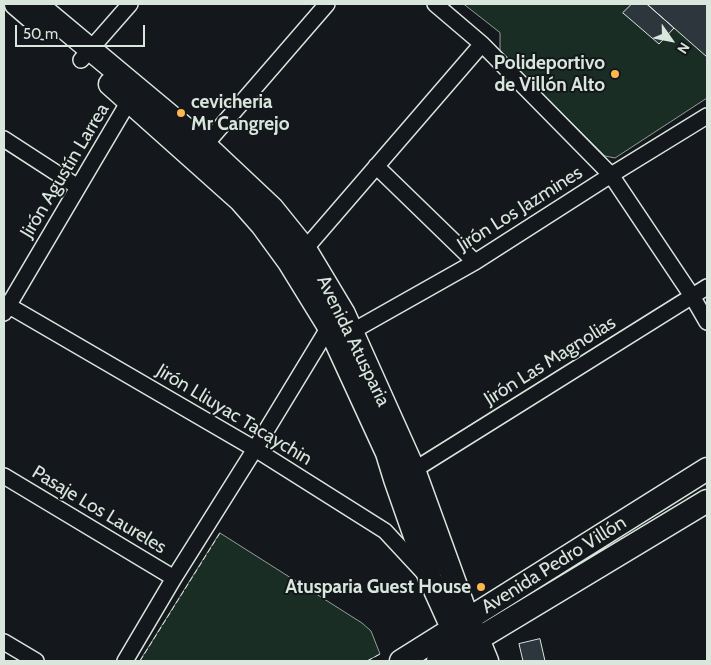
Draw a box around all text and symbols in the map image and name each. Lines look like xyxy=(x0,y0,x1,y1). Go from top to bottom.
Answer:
scale bar xyxy=(18,15,148,47)
north arrow xyxy=(646,15,696,65)
text: 50 m xyxy=(23,25,58,43)
text: N xyxy=(673,39,694,57)
place label: Polideportivo de Villón Alto xyxy=(494,52,605,96)
marker: Polideportivo de Villón Alto xyxy=(609,68,621,80)
place label: cevicheria Mr Cangrejo xyxy=(191,91,289,135)
street label: Jirón Agustín Larrea xyxy=(16,99,114,243)
marker: cevicheria Mr Cangrejo xyxy=(175,107,187,119)
street label: Jirón Los Jazmines xyxy=(453,161,587,257)
street label: Avenida Atusparia xyxy=(311,272,395,410)
street label: Jirón Las Magnolias xyxy=(480,311,620,411)
street label: Jirón Lliuyac Tacaychin xyxy=(152,359,316,471)
street label: Pasaje Los Laureles xyxy=(28,461,170,559)
street label: Avenida Pedro Villón xyxy=(477,511,631,619)
place label: Atusparia Guest House xyxy=(285,576,471,598)
marker: Atusparia Guest House xyxy=(475,581,487,593)

